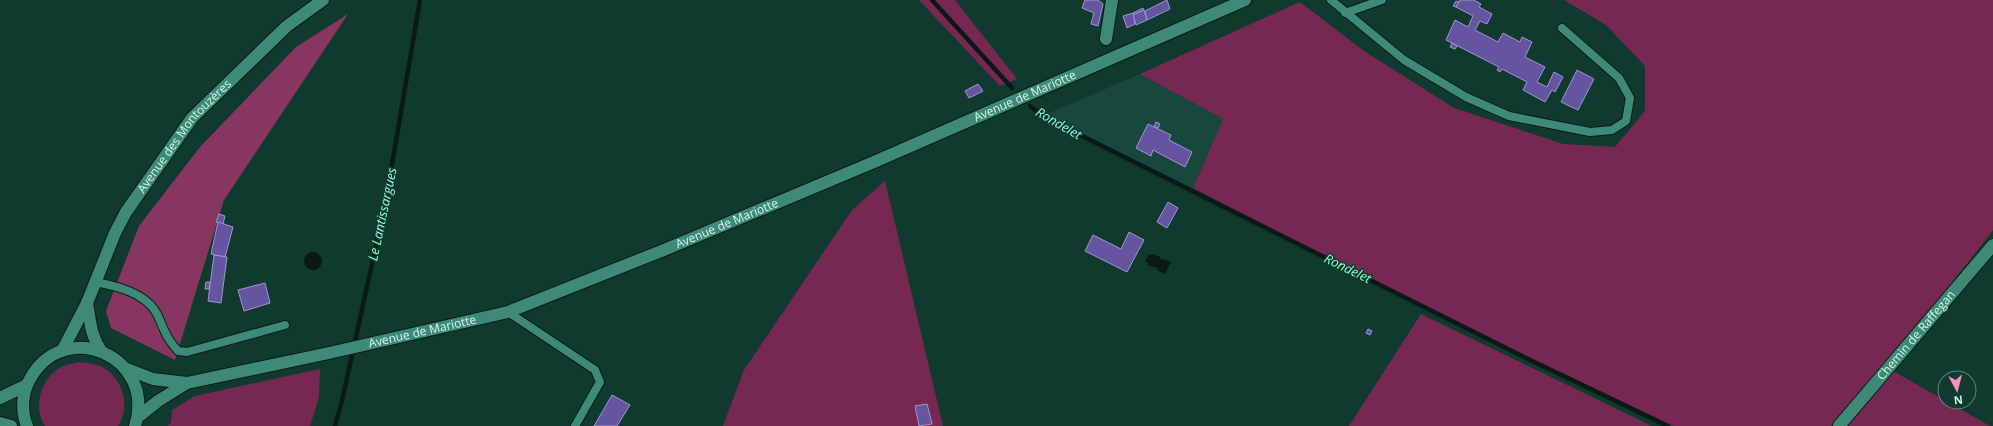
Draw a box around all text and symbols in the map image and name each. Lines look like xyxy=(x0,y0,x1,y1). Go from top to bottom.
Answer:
street label: Avenue de Mariotte xyxy=(971,66,1079,126)
street label: Avenue des Montouzères xyxy=(133,75,235,196)
water label: Rondelet xyxy=(1033,103,1086,144)
water label: Le Lantissargues xyxy=(363,165,401,262)
street label: Avenue de Mariotte xyxy=(673,194,781,252)
water label: Rondelet xyxy=(1321,249,1375,287)
street label: Chemin de Raffegan xyxy=(1873,287,1959,384)
street label: Avenue de Mariotte xyxy=(367,310,478,352)
north arrow xyxy=(1937,370,1977,410)
text: N xyxy=(1953,392,1964,408)

